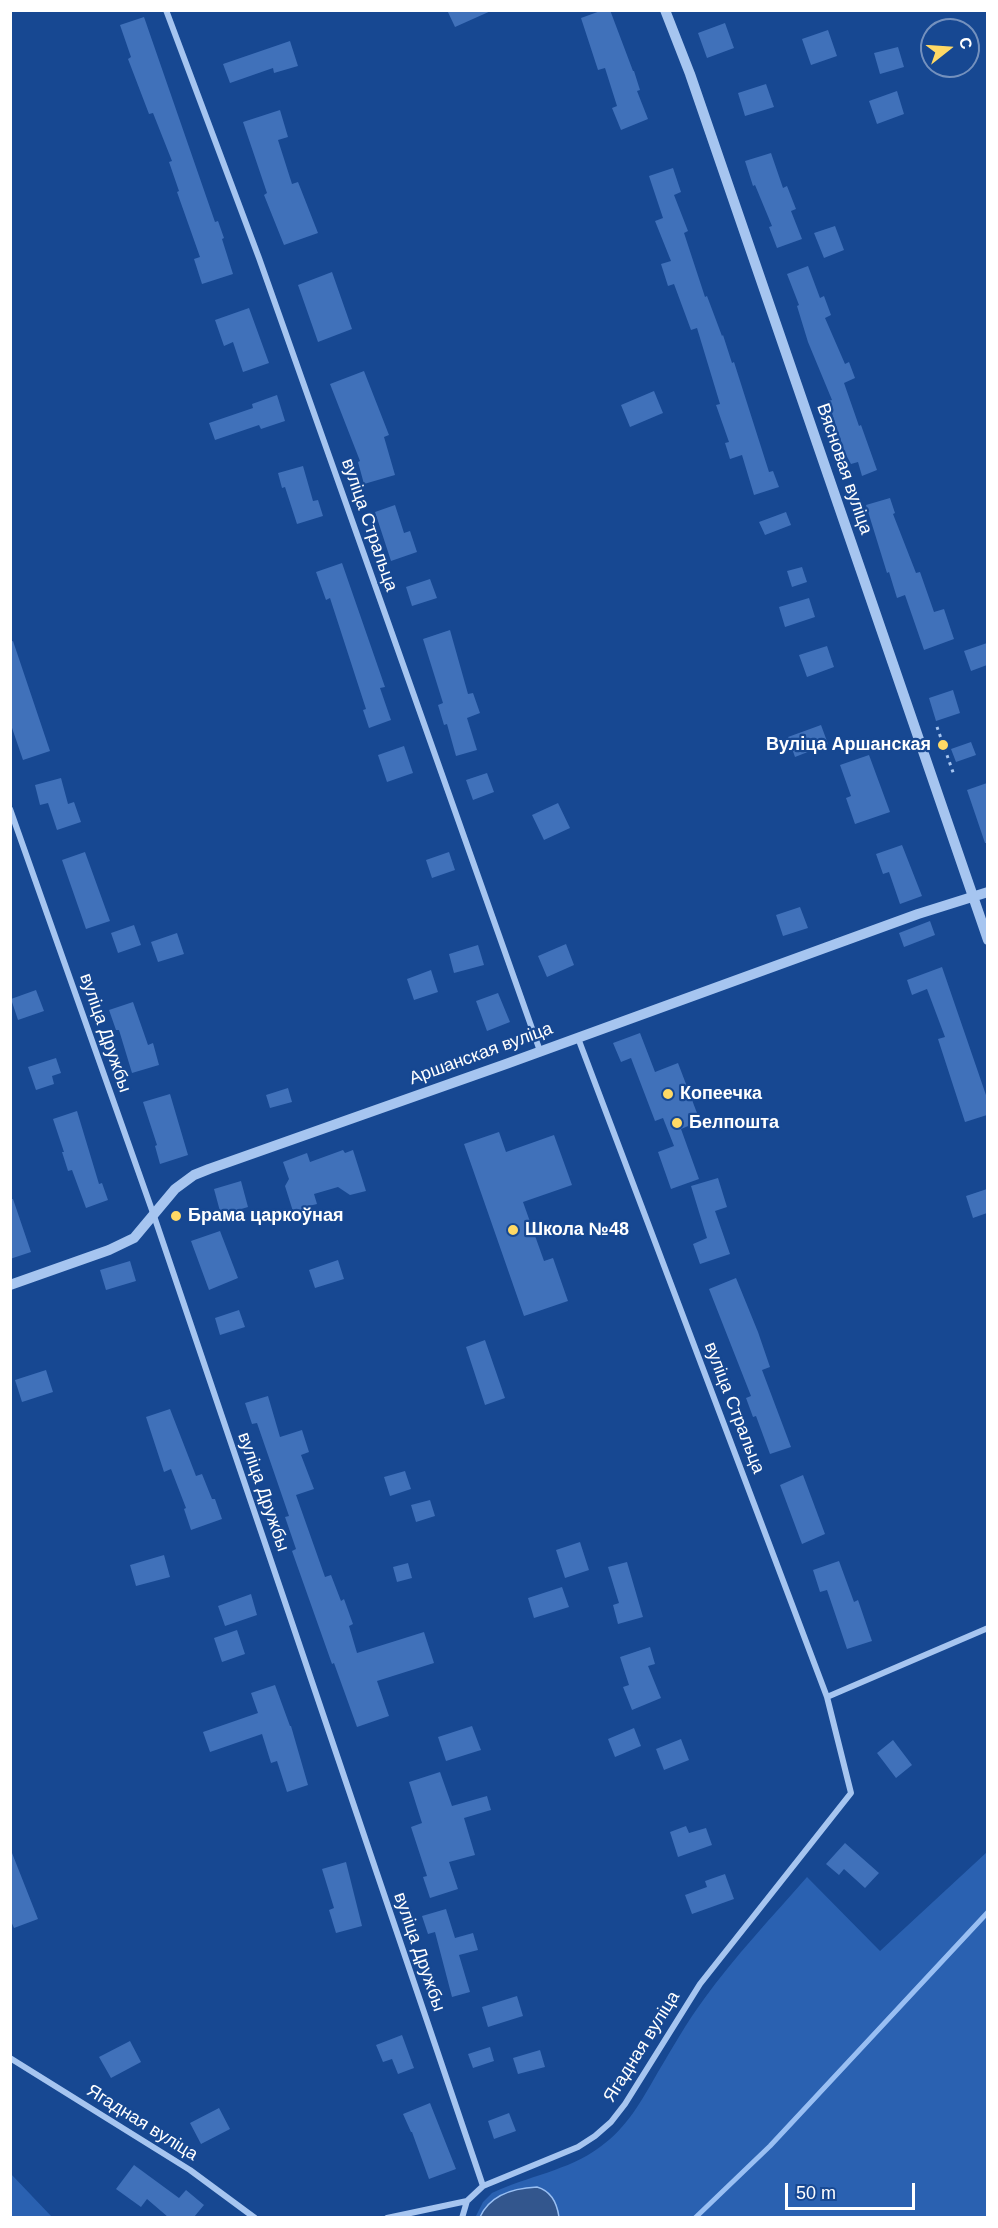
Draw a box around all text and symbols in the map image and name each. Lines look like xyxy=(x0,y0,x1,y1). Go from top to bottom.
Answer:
north arrow xyxy=(920,18,980,78)
text: С xyxy=(956,35,976,51)
street label: Вясновая вуліца xyxy=(811,401,877,537)
street label: вуліца Стральца xyxy=(336,456,402,594)
place label: Вуліца Аршанская xyxy=(766,734,931,756)
marker: Вуліца Аршанская xyxy=(936,738,950,752)
street label: вуліца Дружбы xyxy=(75,971,135,1095)
street label: Аршанская вуліца xyxy=(406,1018,556,1090)
place label: Копеечка xyxy=(680,1083,762,1105)
marker: Копеечка xyxy=(661,1087,675,1101)
place label: Белпошта xyxy=(689,1112,779,1134)
marker: Белпошта xyxy=(670,1116,684,1130)
place label: Брама царкоўная xyxy=(188,1205,343,1227)
marker: Брама царкоўная xyxy=(169,1209,183,1223)
place label: Школа №48 xyxy=(525,1219,629,1241)
marker: Школа №48 xyxy=(506,1223,520,1237)
street label: вуліца Стральца xyxy=(699,1339,769,1477)
street label: вуліца Дружбы xyxy=(233,1430,293,1554)
street label: вуліца Дружбы xyxy=(389,1890,449,2014)
street label: Ягадная вуліца xyxy=(599,1987,685,2107)
street label: Ягадная вуліца xyxy=(82,2080,202,2166)
scale bar xyxy=(788,2171,918,2209)
text: 50 m xyxy=(796,2183,836,2203)

